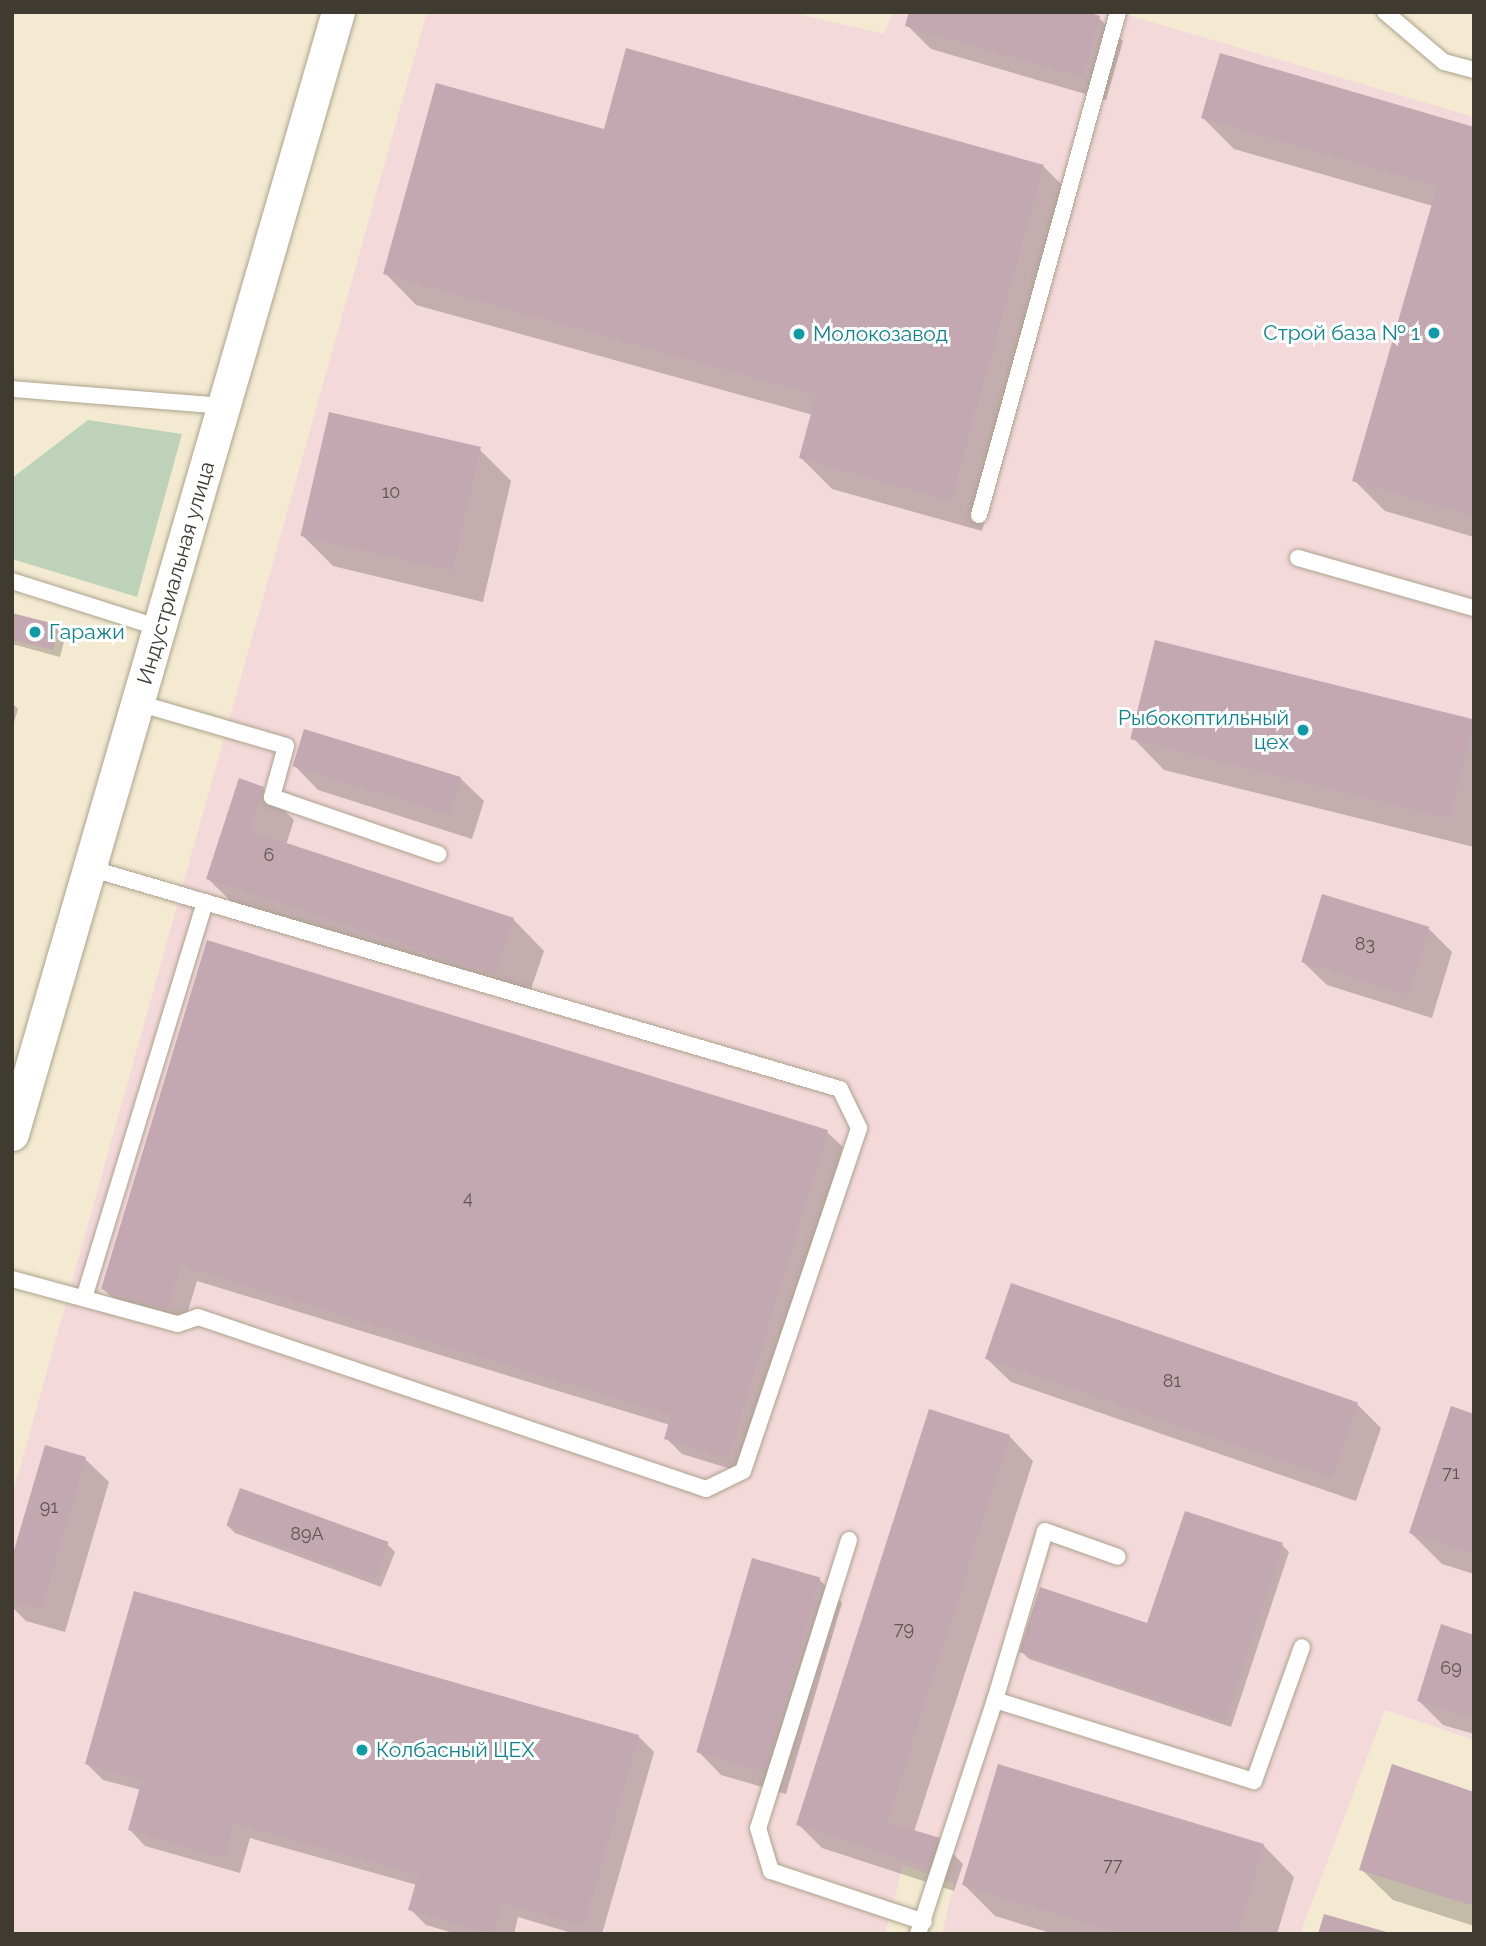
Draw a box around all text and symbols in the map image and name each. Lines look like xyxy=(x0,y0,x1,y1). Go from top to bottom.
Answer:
place label: Строй база № 1 xyxy=(1263,320,1420,346)
place label: Молокозавод xyxy=(813,321,948,347)
marker: Строй база № 1 xyxy=(1426,325,1442,341)
marker: Молокозавод xyxy=(791,326,807,342)
street label: Индустриальная улица xyxy=(132,458,220,688)
house number: 10 xyxy=(382,481,400,503)
place label: Гаражи xyxy=(49,619,125,645)
marker: Гаражи xyxy=(27,624,43,640)
place label: Рыбокоптильный цех xyxy=(1118,705,1289,755)
marker: Рыбокоптильный цех xyxy=(1295,722,1311,738)
house number: 6 xyxy=(264,844,274,866)
house number: 83 xyxy=(1355,933,1375,955)
house number: 4 xyxy=(463,1187,473,1209)
house number: 81 xyxy=(1163,1370,1181,1392)
house number: 71 xyxy=(1442,1462,1460,1484)
house number: 91 xyxy=(40,1496,58,1518)
house number: 89А xyxy=(290,1523,324,1545)
house number: 79 xyxy=(894,1618,914,1640)
house number: 69 xyxy=(1440,1657,1462,1679)
place label: Колбасный ЦЕХ xyxy=(376,1737,535,1763)
marker: Колбасный ЦЕХ xyxy=(354,1742,370,1758)
house number: 77 xyxy=(1103,1854,1123,1876)

